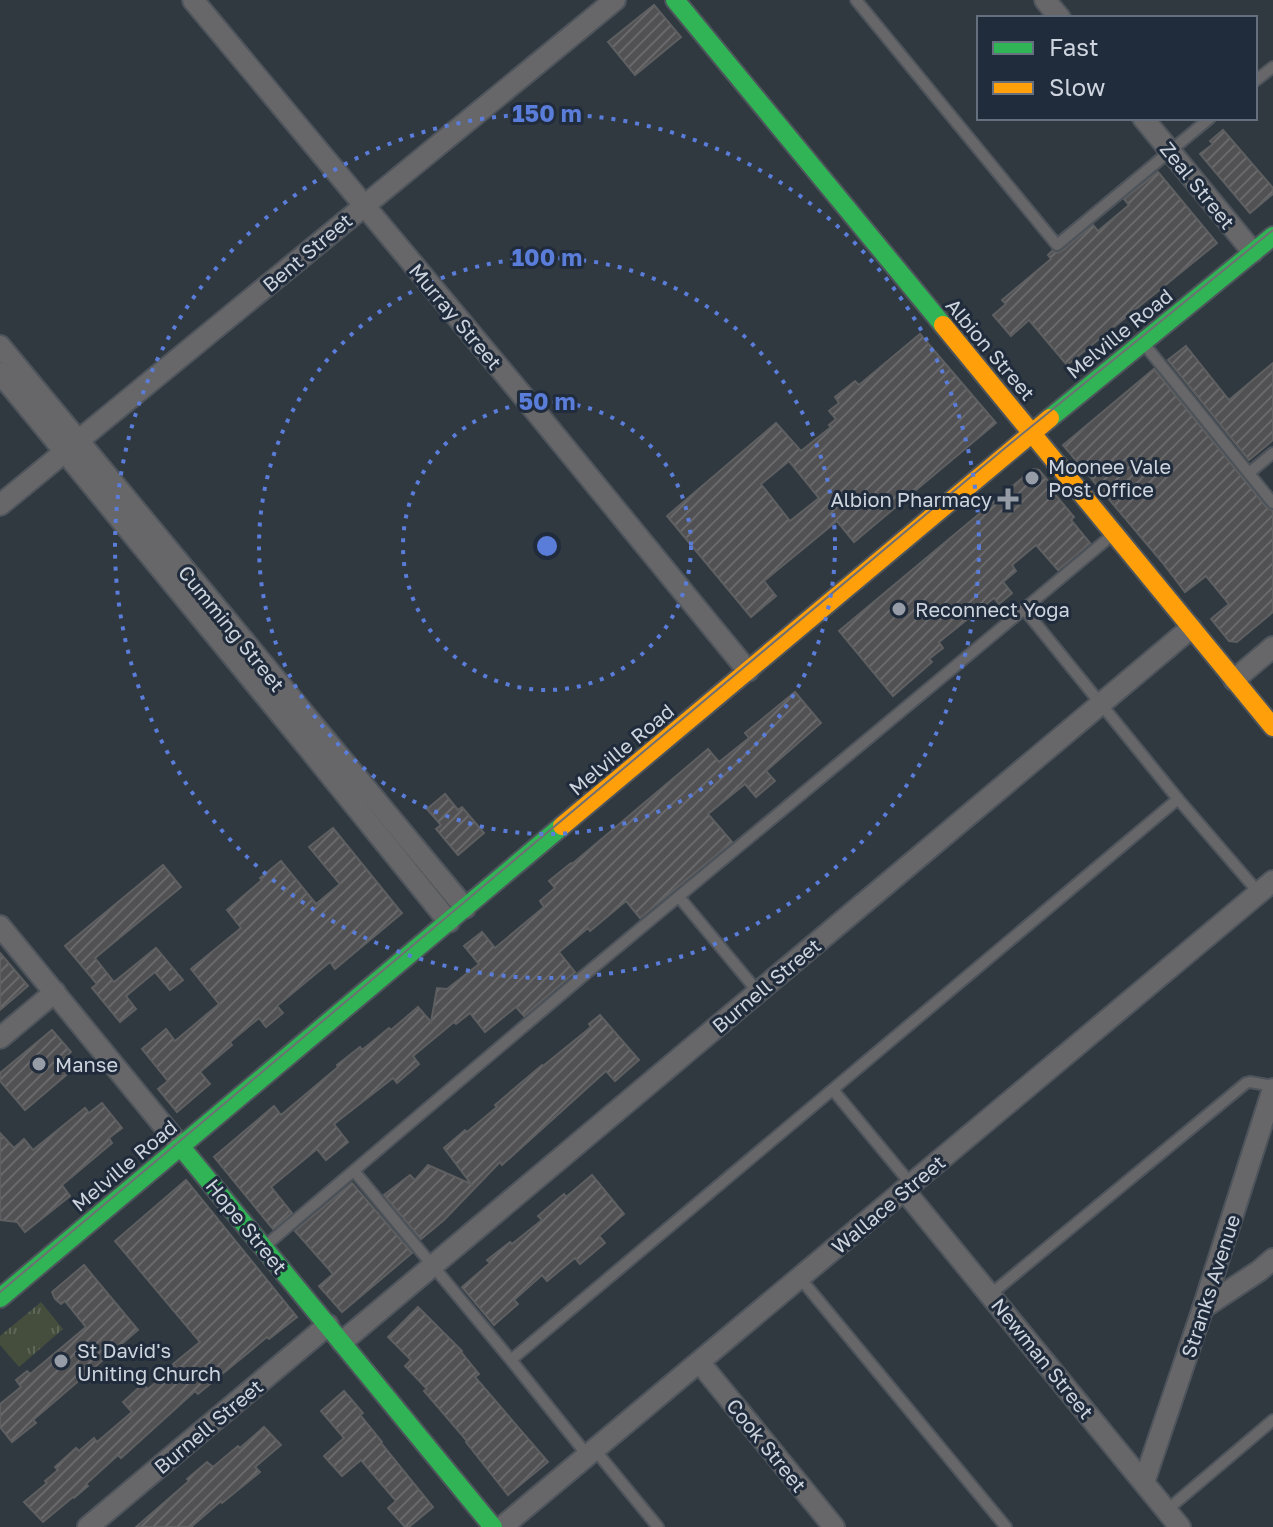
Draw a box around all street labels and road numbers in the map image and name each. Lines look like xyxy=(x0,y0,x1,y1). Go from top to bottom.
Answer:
street label: Zeal Street xyxy=(1156,137,1240,233)
street label: Bent Street xyxy=(257,208,357,296)
street label: Murray Street xyxy=(405,258,507,374)
street label: Melville Road xyxy=(1061,283,1177,383)
street label: Albion Street xyxy=(941,293,1041,405)
street label: Cumming Street xyxy=(174,560,290,696)
street label: Melville Road xyxy=(564,698,678,800)
street label: Burnell Street xyxy=(707,933,825,1037)
street label: Melville Road xyxy=(67,1114,181,1216)
street label: Wallace Street xyxy=(826,1150,950,1258)
street label: Hope Street xyxy=(201,1174,293,1278)
street label: Stranks Avenue xyxy=(1176,1211,1244,1361)
street label: Newman Street xyxy=(987,1293,1099,1423)
street label: Burnell Street xyxy=(149,1374,267,1478)
street label: Cook Street xyxy=(722,1393,812,1497)

